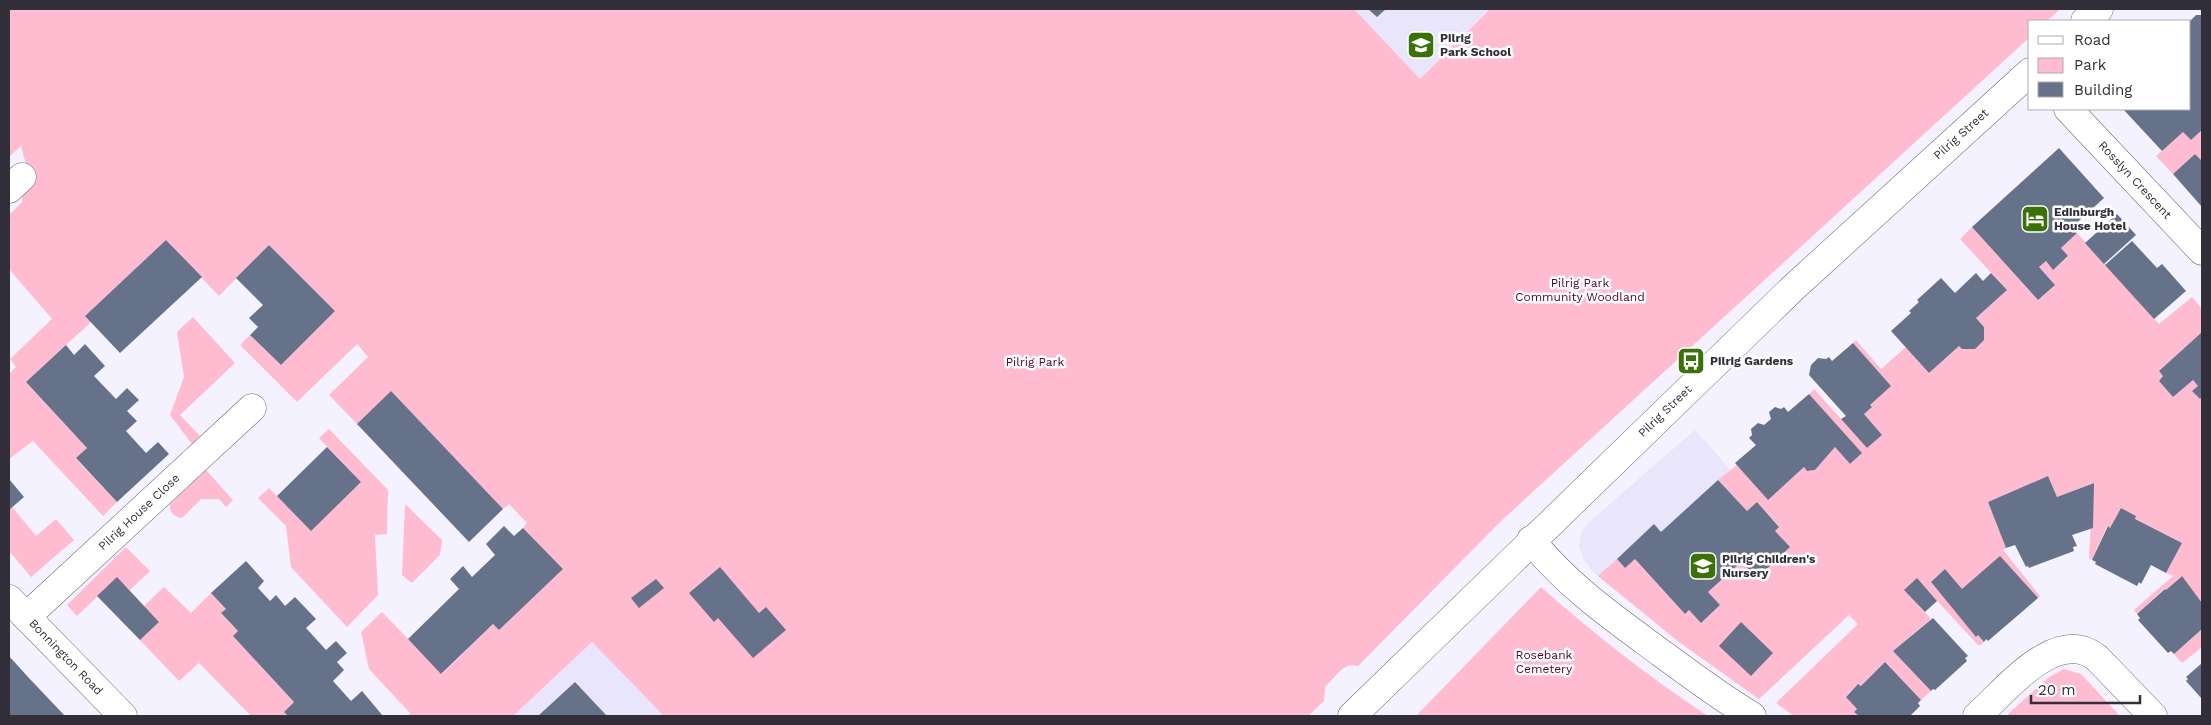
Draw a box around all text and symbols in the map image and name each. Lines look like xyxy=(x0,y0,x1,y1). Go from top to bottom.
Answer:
legend xyxy=(2028,20,2191,110)
school or university icon: Pilrig Park School xyxy=(1406,30,1436,60)
place label: Pilrig Park School xyxy=(1440,31,1511,59)
text: Road xyxy=(2074,31,2111,49)
text: Park xyxy=(2074,56,2107,74)
text: Building xyxy=(2074,81,2132,99)
street label: Pilrig Street xyxy=(1931,106,1991,162)
street label: Rosslyn Crescent xyxy=(2095,138,2175,222)
hotel icon: Edinburgh House Hotel xyxy=(2020,204,2050,234)
place label: Edinburgh House Hotel xyxy=(2054,205,2126,233)
park label: Pilrig Park Community Woodland xyxy=(1515,276,1645,304)
bus stop icon: Pilrig Gardens xyxy=(1676,346,1706,376)
place label: Pilrig Gardens xyxy=(1710,354,1794,368)
park label: Pilrig Park xyxy=(1006,355,1064,369)
street label: Pilrig Street xyxy=(1635,382,1695,440)
street label: Pilrig House Close xyxy=(96,471,182,553)
school or university icon: Pilrig Children's Nursery xyxy=(1688,551,1718,581)
place label: Pilrig Children's Nursery xyxy=(1722,552,1816,580)
street label: Bonnington Road xyxy=(26,616,106,698)
park label: Rosebank Cemetery xyxy=(1516,648,1573,676)
scale bar xyxy=(2031,672,2140,704)
text: 20 m xyxy=(2038,681,2076,699)

